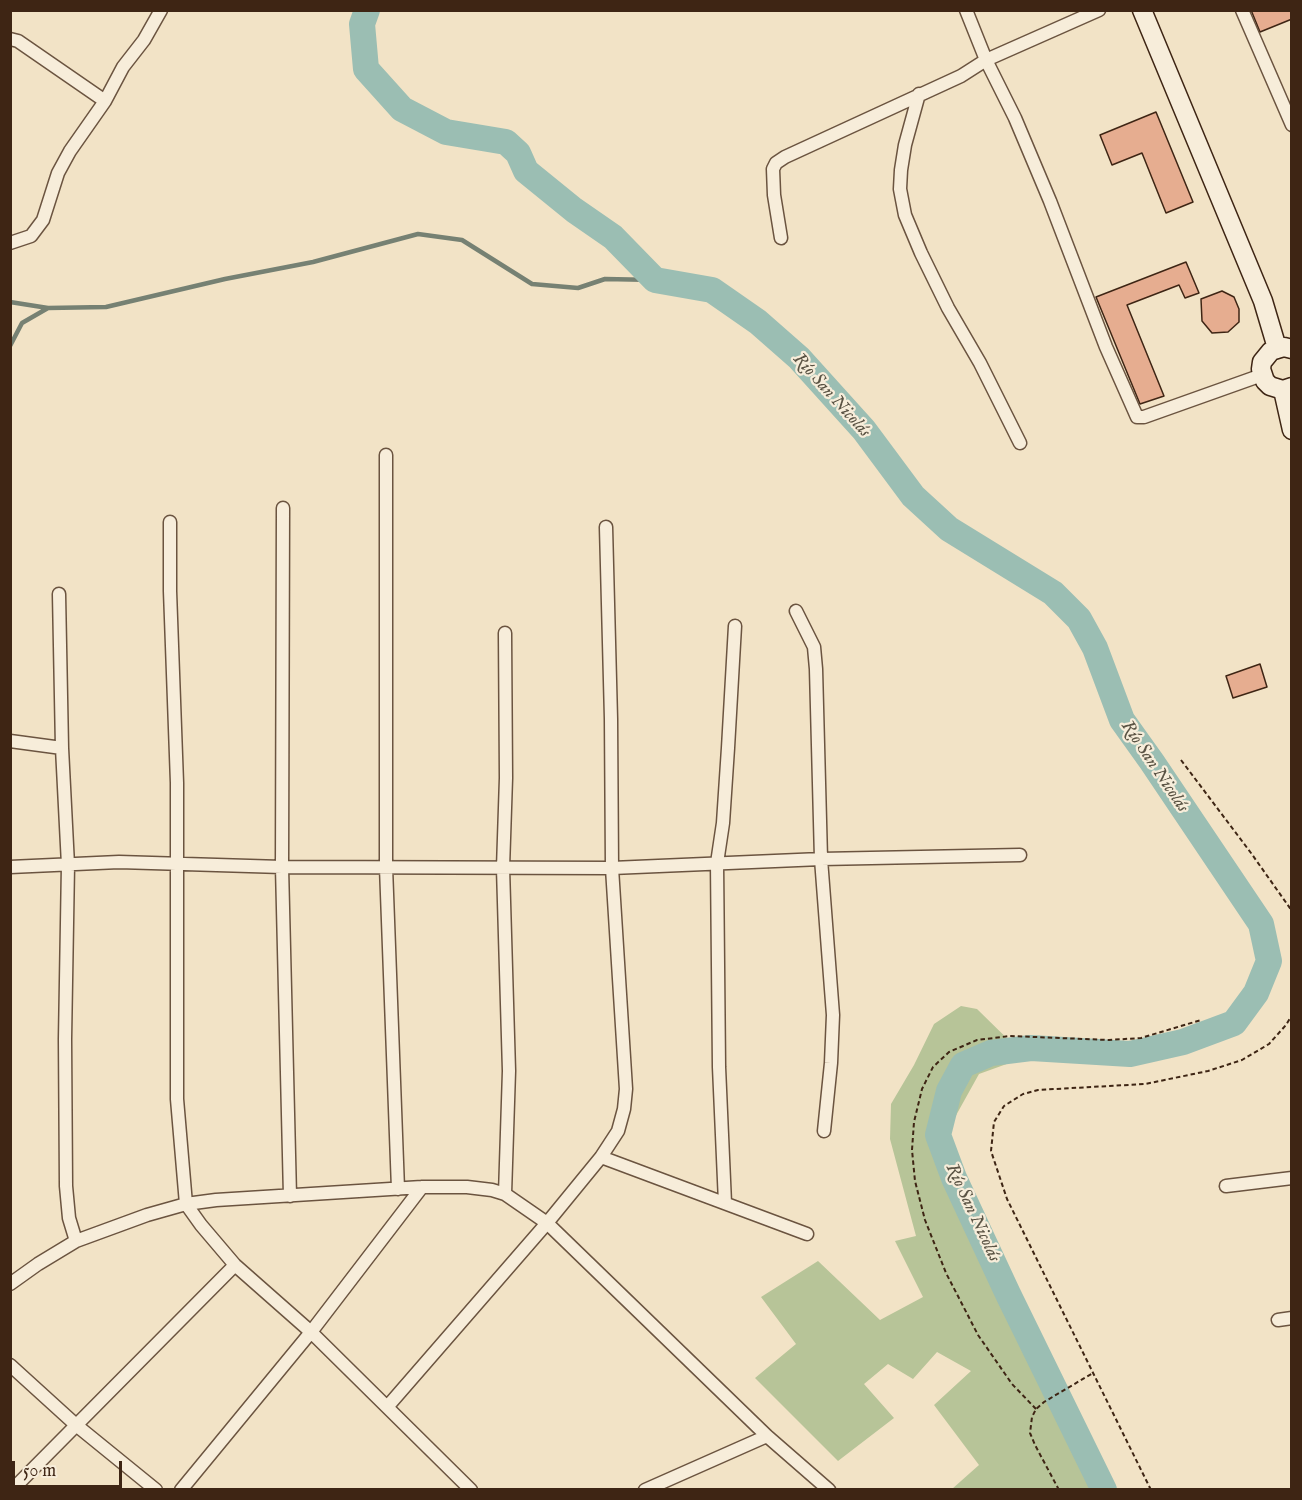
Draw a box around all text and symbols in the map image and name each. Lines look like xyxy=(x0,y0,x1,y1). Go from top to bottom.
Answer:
water label: Río San Nicolás xyxy=(787,349,875,443)
water label: Río San Nicolás xyxy=(1115,717,1193,817)
water label: Río San Nicolás xyxy=(940,1160,1004,1266)
scale bar xyxy=(15,1449,124,1487)
text: 50 m xyxy=(23,1460,56,1483)

